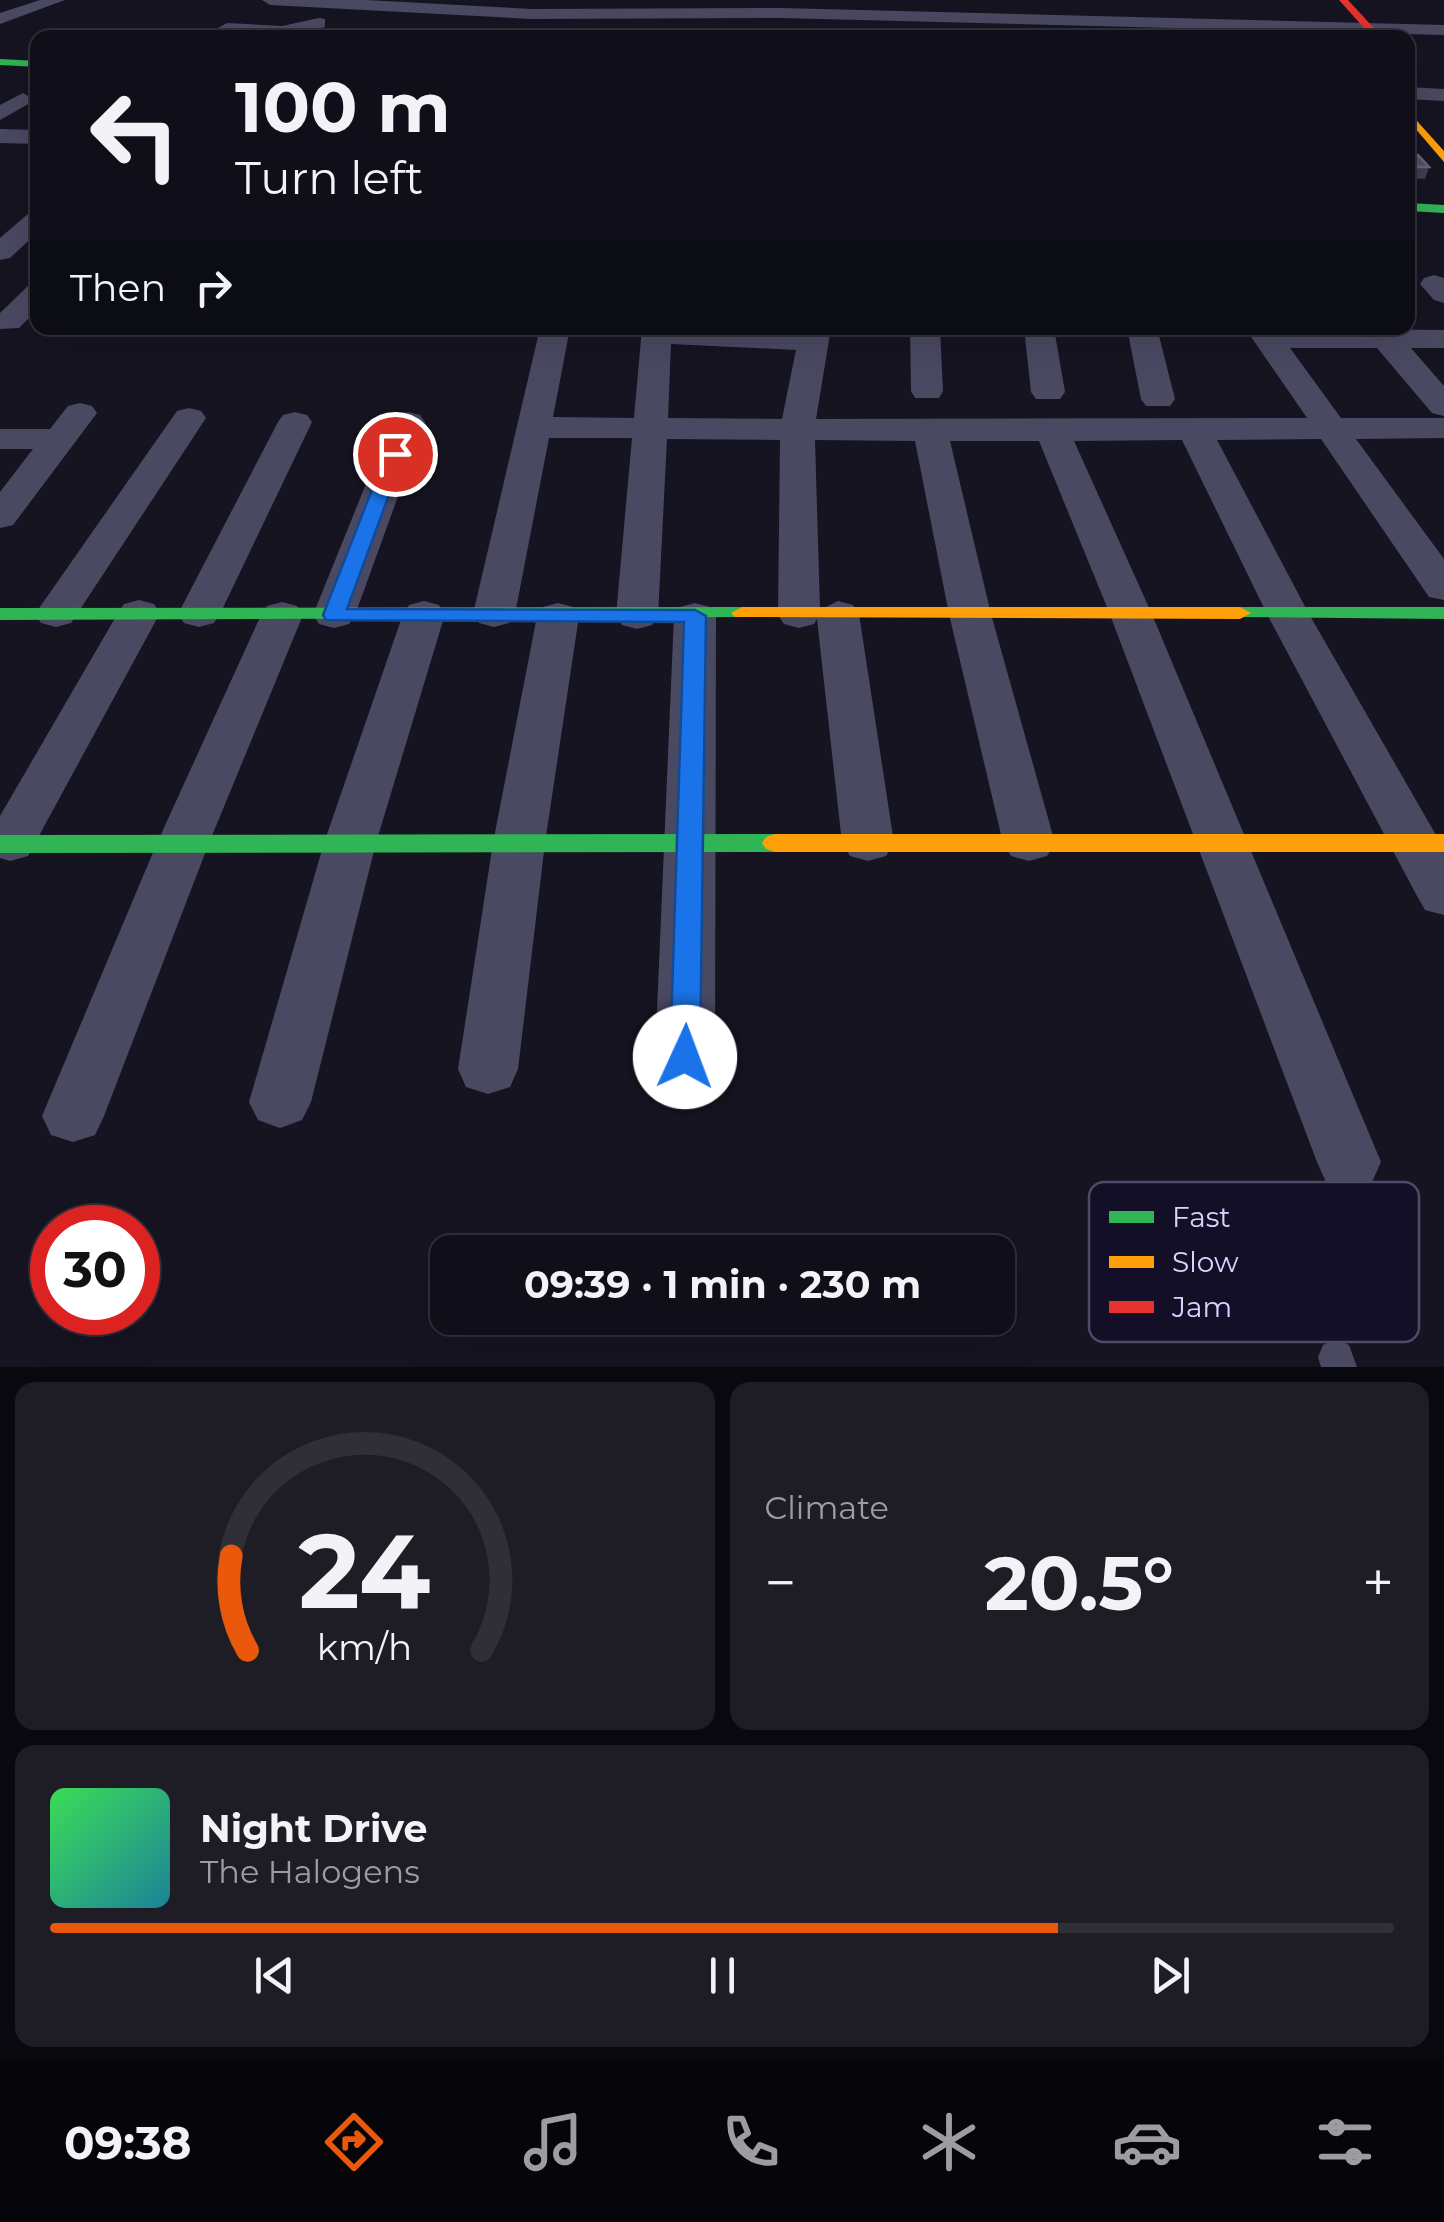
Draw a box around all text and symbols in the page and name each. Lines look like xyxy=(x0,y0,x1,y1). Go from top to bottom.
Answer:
text: 100 m xyxy=(235,64,451,150)
icon: left xyxy=(70,70,200,200)
text: Turn left xyxy=(235,150,423,205)
icon: right xyxy=(186,260,241,315)
text: Then xyxy=(70,264,166,311)
pin xyxy=(353,412,438,497)
icon: arrive xyxy=(368,427,423,482)
position arrow xyxy=(633,1005,737,1109)
legend xyxy=(1089,1182,1419,1342)
text: Fast xyxy=(1172,1200,1231,1234)
speed limit sign: 30 xyxy=(30,1205,160,1335)
text: Slow xyxy=(1172,1245,1239,1279)
text: 09:39 · 1 min · 230 m xyxy=(524,1261,921,1308)
text: Jam xyxy=(1171,1290,1232,1324)
text: Climate xyxy=(765,1488,889,1527)
text: 24 xyxy=(299,1507,431,1634)
text: 20.5° xyxy=(985,1537,1174,1629)
text: − xyxy=(765,1549,796,1616)
text: + xyxy=(1362,1549,1394,1616)
text: km/h xyxy=(317,1625,412,1669)
text: Night Drive xyxy=(200,1805,427,1852)
text: The Halogens xyxy=(200,1852,420,1891)
icon: previous xyxy=(247,1948,302,2003)
icon: pause xyxy=(695,1948,750,2003)
icon: next xyxy=(1143,1948,1198,2003)
icon: directions xyxy=(319,2107,389,2177)
icon: music xyxy=(518,2107,588,2177)
icon: phone xyxy=(716,2107,786,2177)
icon: climate xyxy=(914,2107,984,2177)
icon: car xyxy=(1112,2107,1182,2177)
icon: filters xyxy=(1310,2107,1380,2177)
text: 09:38 xyxy=(64,2115,191,2170)

